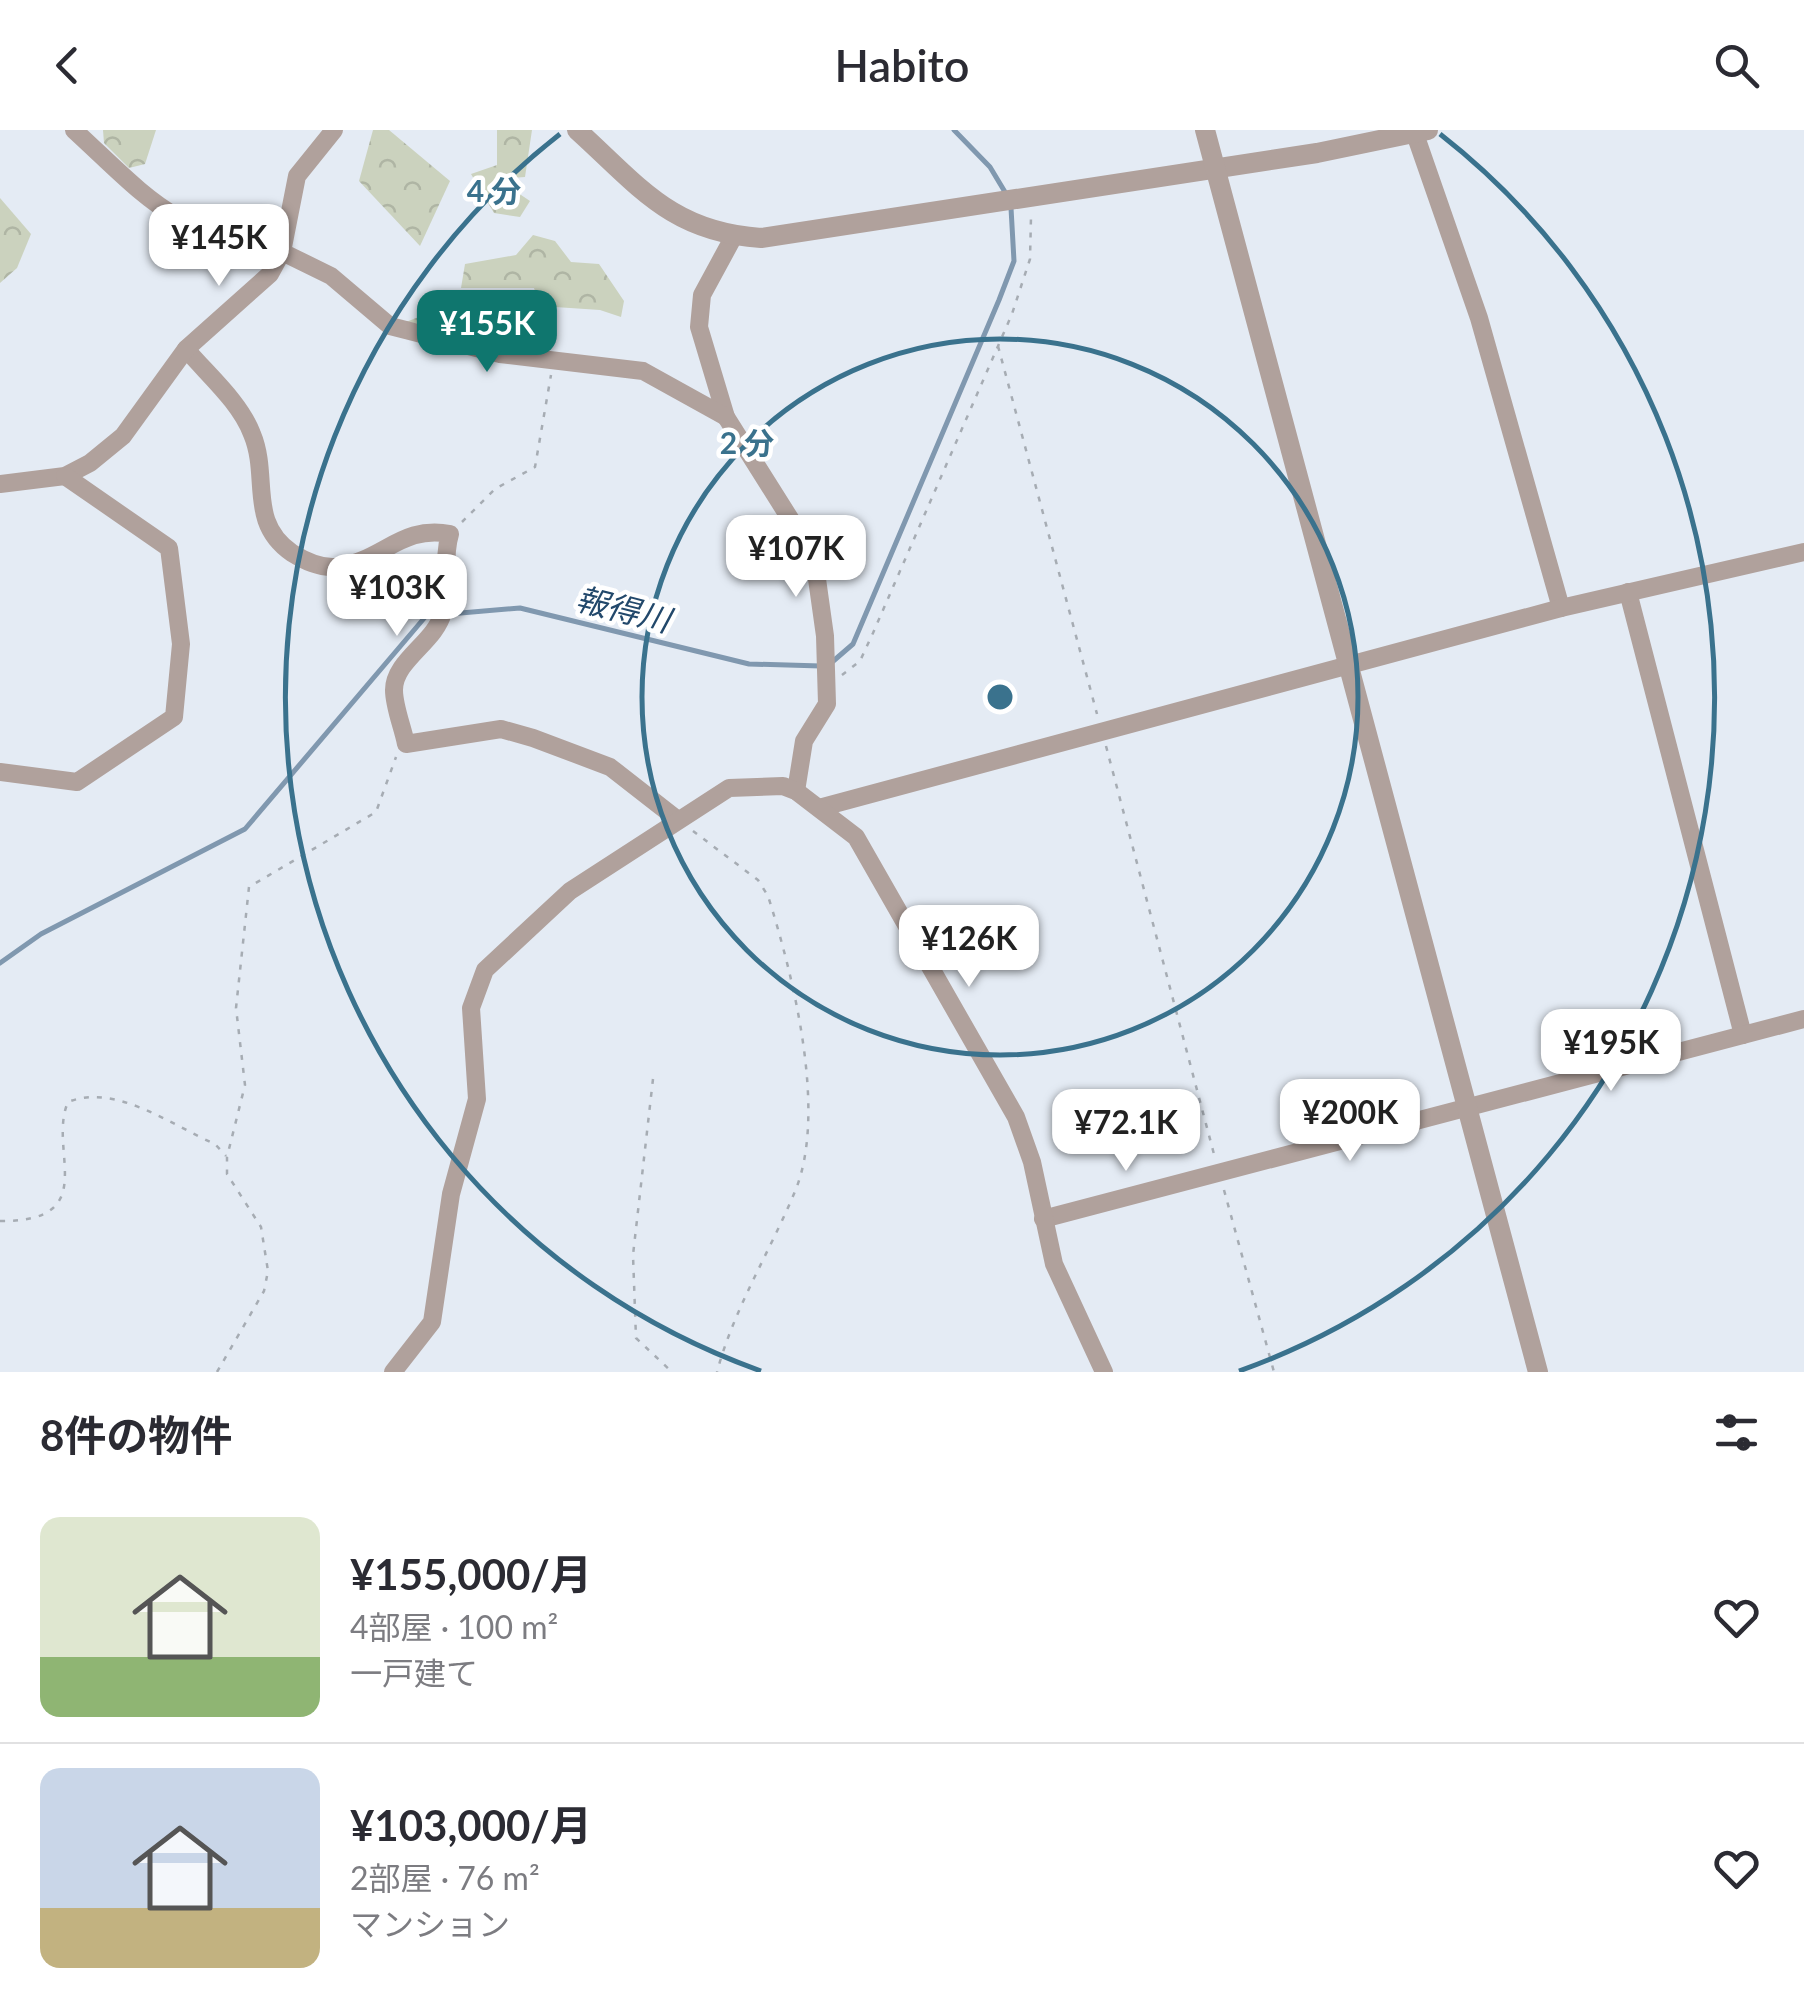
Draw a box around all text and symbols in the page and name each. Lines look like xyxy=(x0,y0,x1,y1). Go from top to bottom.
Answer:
icon: back xyxy=(40,38,95,93)
text: Habito xyxy=(834,38,970,92)
icon: search xyxy=(1709,38,1764,93)
text: 4 分 xyxy=(467,172,521,208)
pin: ¥145K xyxy=(149,204,289,289)
text: ¥145K xyxy=(171,217,267,256)
pin: ¥155K xyxy=(417,290,557,375)
text: ¥155K xyxy=(439,303,535,342)
text: 2 分 xyxy=(720,424,774,460)
pin: ¥107K xyxy=(726,515,866,600)
text: ¥107K xyxy=(748,528,844,567)
pin: ¥103K xyxy=(327,554,467,639)
text: ¥103K xyxy=(349,567,445,606)
water label: 報得川 xyxy=(572,578,678,640)
centre of rings xyxy=(982,679,1018,715)
pin: ¥126K xyxy=(899,905,1039,990)
text: ¥126K xyxy=(921,918,1017,957)
pin: ¥195K xyxy=(1541,1009,1681,1094)
text: ¥195K xyxy=(1563,1022,1659,1061)
pin: ¥200K xyxy=(1280,1079,1420,1164)
pin: ¥72.1K xyxy=(1045,1089,1207,1174)
text: ¥200K xyxy=(1302,1092,1398,1131)
text: ¥72.1K xyxy=(1074,1102,1178,1141)
icon: filters xyxy=(1709,1405,1764,1460)
text: 8件の物件 xyxy=(40,1410,232,1460)
text: ¥155,000/月 xyxy=(350,1549,592,1599)
icon: home xyxy=(120,1557,240,1677)
icon: heart xyxy=(1709,1590,1764,1645)
text: 4部屋 · 100 m² xyxy=(350,1607,558,1646)
text: 一戸建て xyxy=(350,1653,478,1692)
text: ¥103,000/月 xyxy=(350,1800,592,1850)
icon: home xyxy=(120,1808,240,1928)
icon: heart xyxy=(1709,1841,1764,1896)
text: 2部屋 · 76 m² xyxy=(350,1858,540,1897)
text: マンション xyxy=(350,1904,510,1943)

